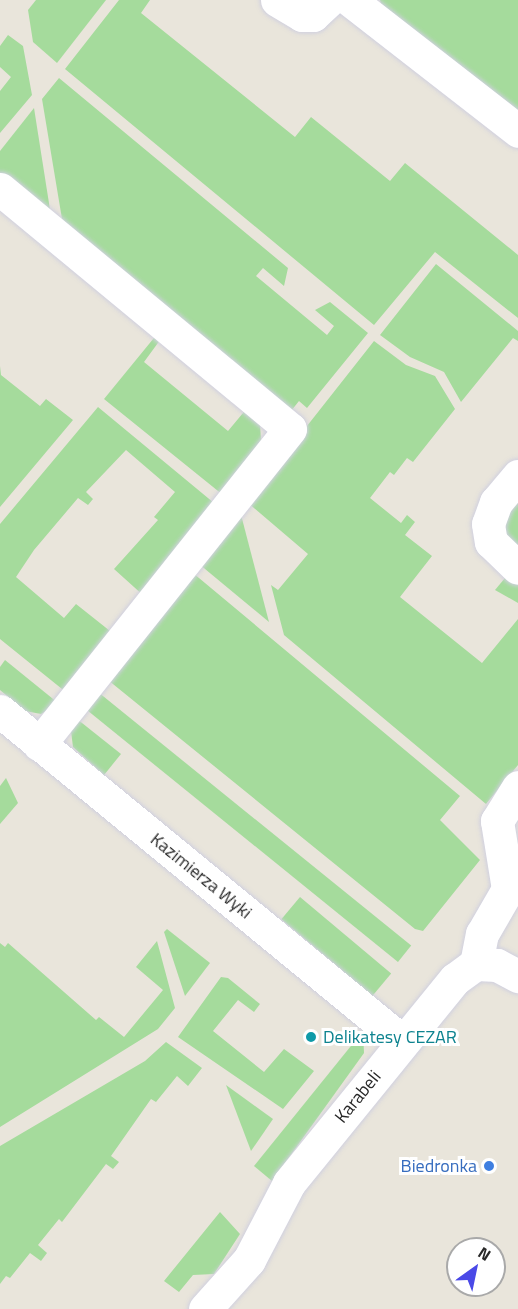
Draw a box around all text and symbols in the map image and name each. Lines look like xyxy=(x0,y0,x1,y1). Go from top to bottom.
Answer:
street label: Kazimierza Wyki xyxy=(146,829,256,923)
place label: Delikatesy CEZAR xyxy=(323,1026,457,1048)
marker: Delikatesy CEZAR xyxy=(304,1030,318,1044)
street label: Karabeli xyxy=(330,1066,386,1128)
place label: Biedronka xyxy=(401,1155,477,1177)
marker: Biedronka xyxy=(482,1159,496,1173)
north arrow xyxy=(446,1237,506,1297)
text: N xyxy=(474,1240,496,1267)

